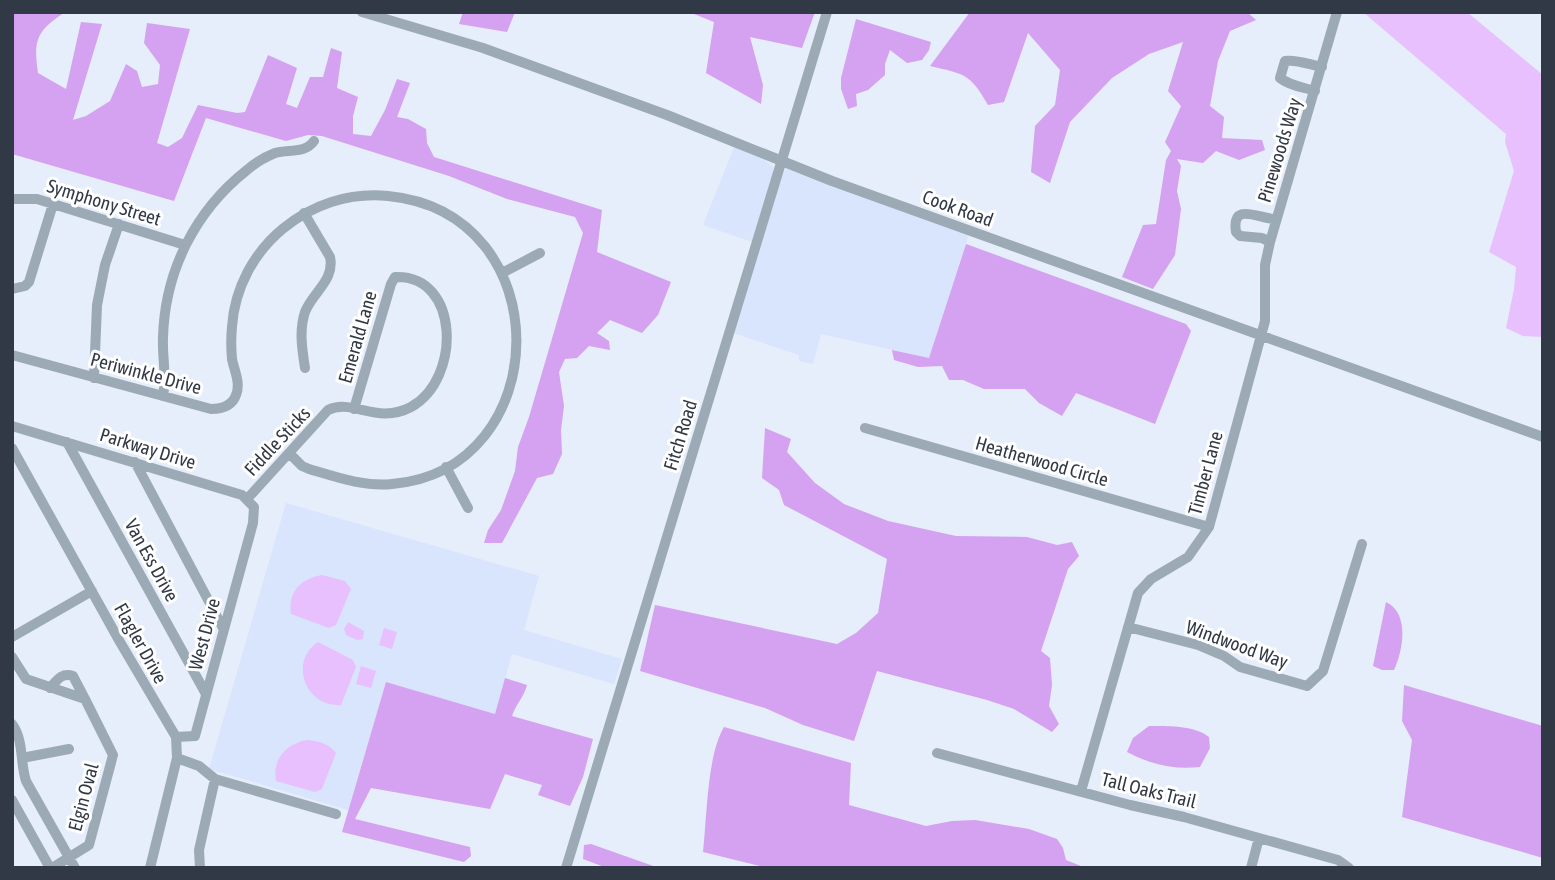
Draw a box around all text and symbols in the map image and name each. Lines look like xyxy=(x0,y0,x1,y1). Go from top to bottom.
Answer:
street label: Pinewoods Way xyxy=(1253,95,1305,205)
street label: Symphony Street xyxy=(44,174,164,230)
street label: Cook Road xyxy=(920,185,996,231)
street label: Emerald Lane xyxy=(333,288,381,386)
street label: Periwinkle Drive xyxy=(88,348,204,398)
street label: Fitch Road xyxy=(659,397,701,473)
street label: Fiddle Sticks xyxy=(240,402,315,480)
street label: Parkway Drive xyxy=(97,423,199,473)
street label: Timber Lane xyxy=(1183,429,1227,517)
street label: Heatherwood Circle xyxy=(973,432,1111,490)
street label: Van Ess Drive xyxy=(120,515,184,605)
street label: West Drive xyxy=(184,596,224,672)
street label: Flagler Drive xyxy=(110,599,172,687)
street label: Windwood Way xyxy=(1183,615,1291,673)
street label: Elgin Oval xyxy=(63,760,103,834)
street label: Tall Oaks Trail xyxy=(1099,768,1199,812)

